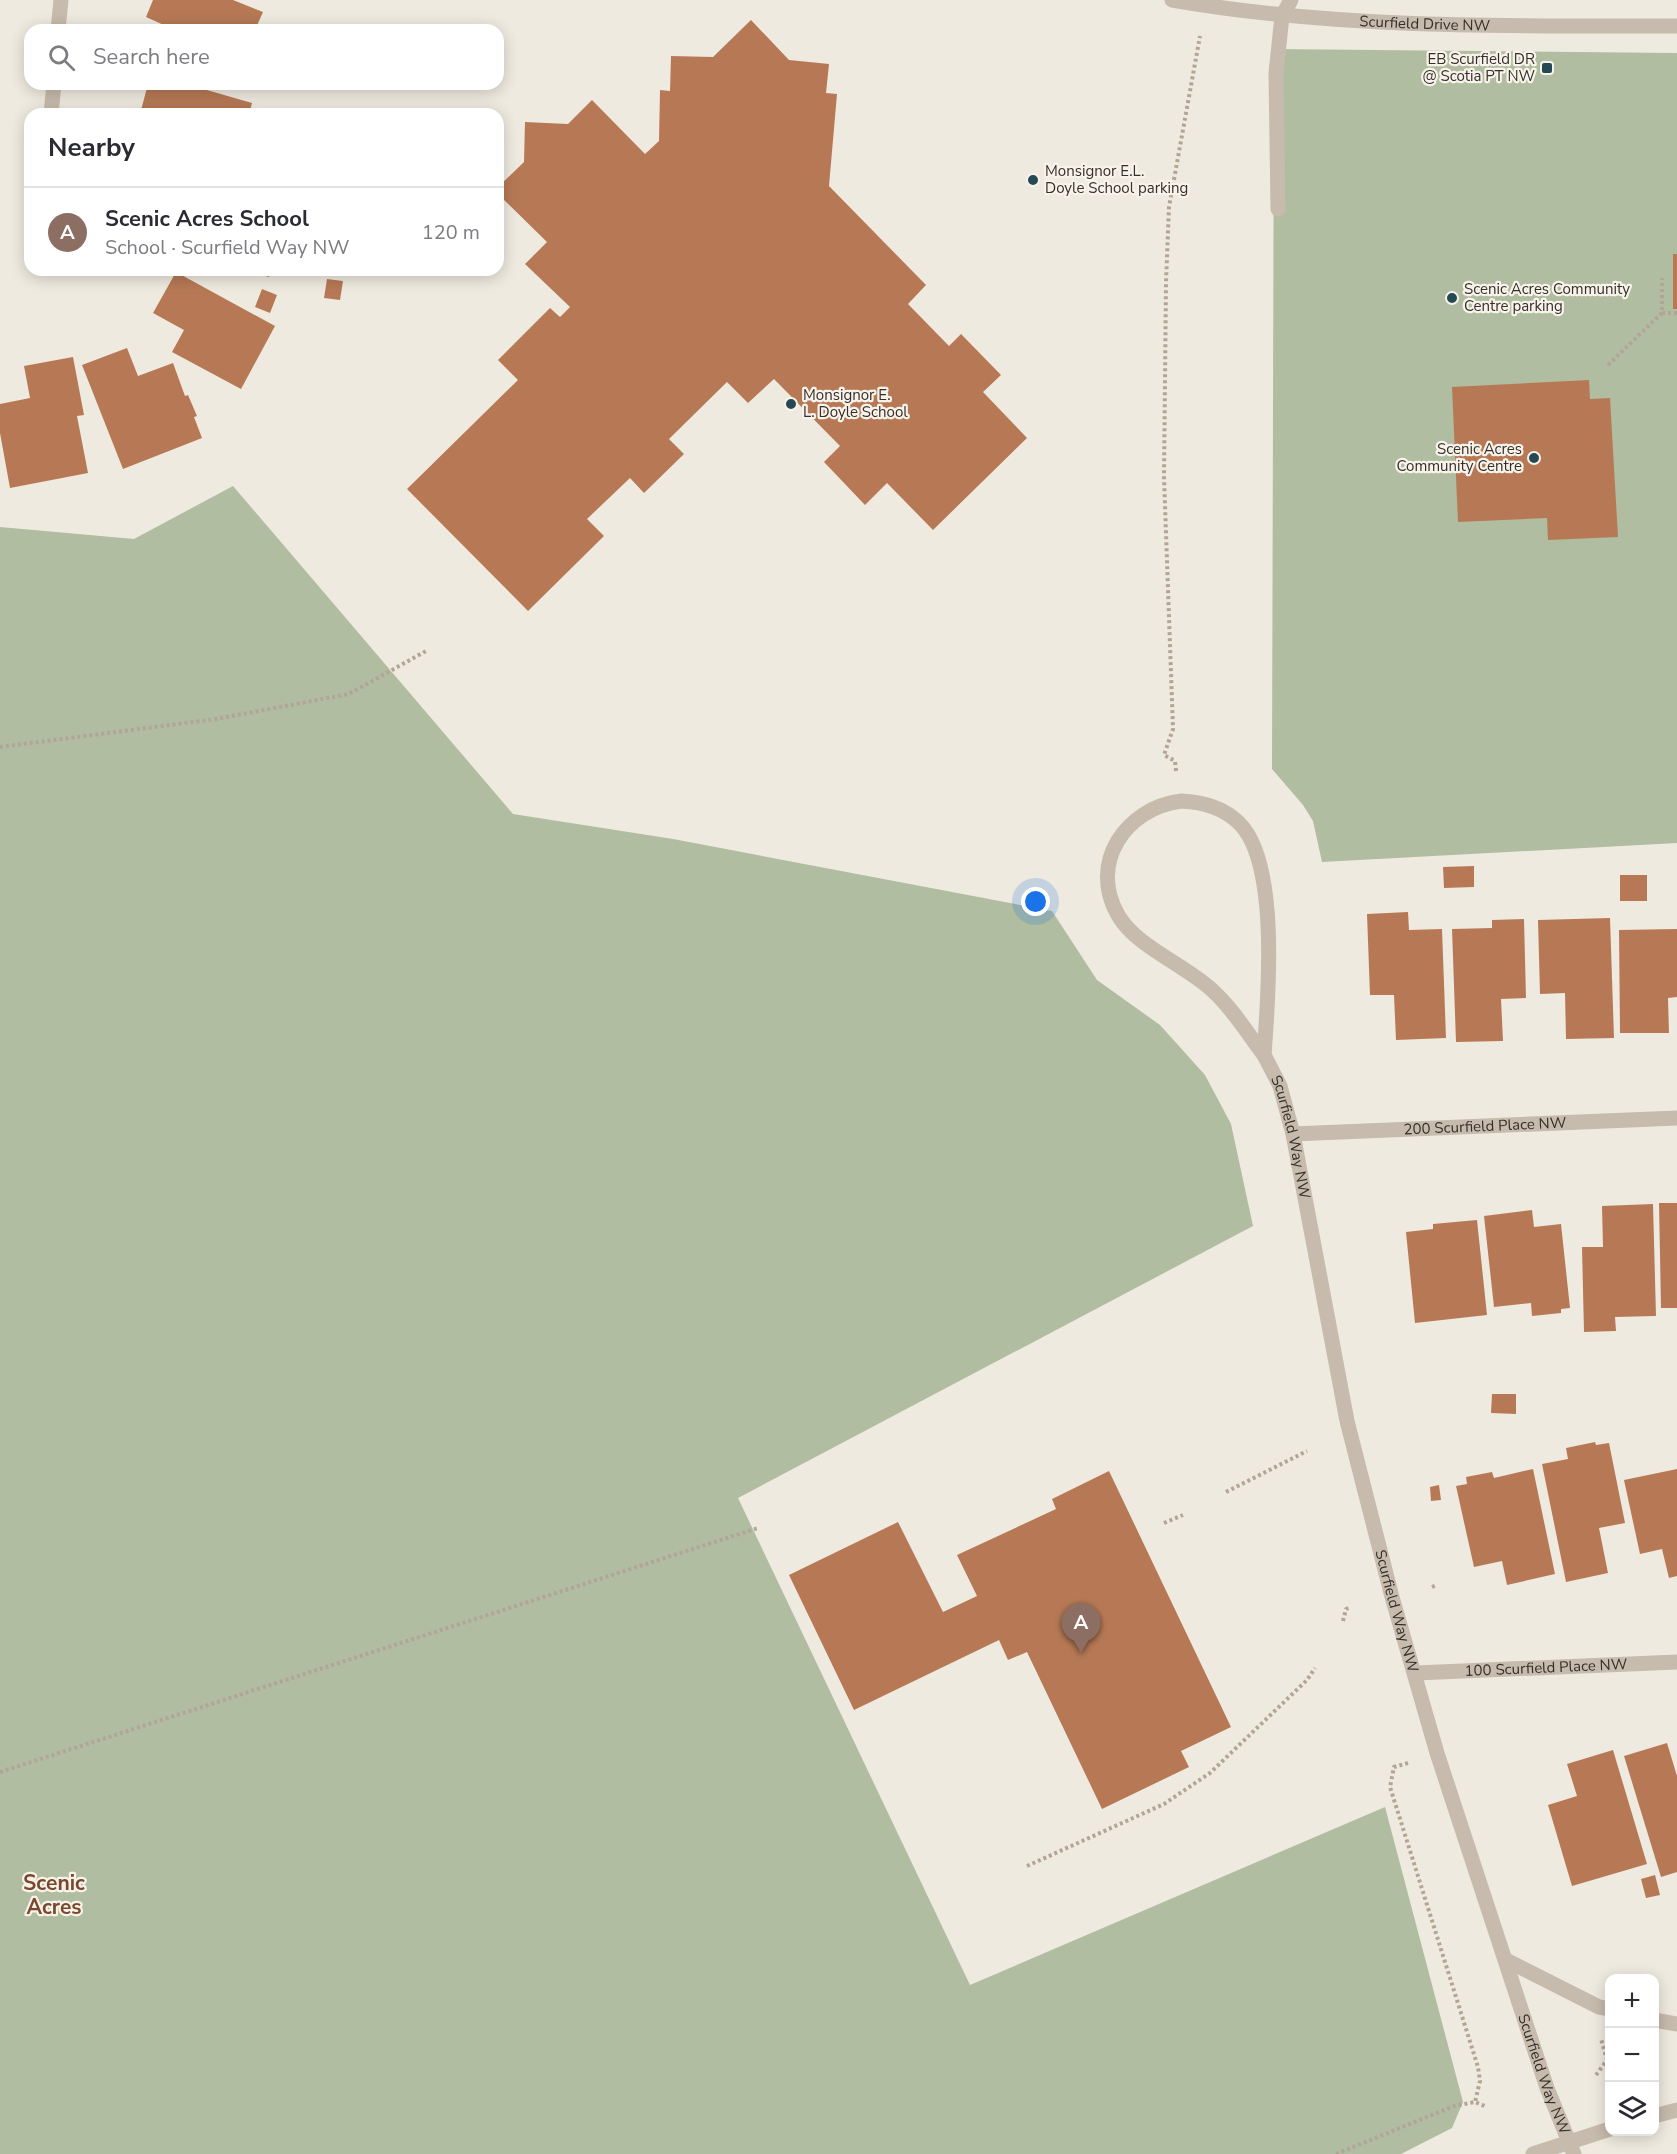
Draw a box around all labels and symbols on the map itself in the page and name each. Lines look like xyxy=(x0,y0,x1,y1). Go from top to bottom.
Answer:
street label: Scurfield Drive NW xyxy=(1359,11,1491,35)
place label: EB Scurfield DR @ Scotia PT NW xyxy=(1422,49,1535,86)
marker: EB Scurfield DR @ Scotia PT NW xyxy=(1540,61,1554,75)
place label: Monsignor E.L. Doyle School parking xyxy=(1045,161,1188,198)
marker: Monsignor E.L. Doyle School parking xyxy=(1026,173,1040,187)
place label: Scenic Acres Community Centre parking xyxy=(1464,279,1630,316)
marker: Scenic Acres Community Centre parking xyxy=(1445,291,1459,305)
place label: Monsignor E. L. Doyle School xyxy=(803,385,908,422)
marker: Monsignor E. L. Doyle School xyxy=(784,397,798,411)
place label: Scenic Acres Community Centre xyxy=(1397,439,1522,476)
marker: Scenic Acres Community Centre xyxy=(1527,451,1541,465)
your location xyxy=(1021,887,1050,916)
street label: Scurfield Way NW xyxy=(1266,1072,1315,1201)
street label: 200 Scurfield Place NW xyxy=(1403,1113,1567,1139)
street label: Scurfield Way NW xyxy=(1370,1547,1423,1675)
pin: A xyxy=(1062,1604,1100,1653)
street label: 100 Scurfield Place NW xyxy=(1464,1654,1628,1681)
district label: Scenic Acres xyxy=(23,1869,85,1921)
street label: Scurfield Way NW xyxy=(1513,2011,1575,2138)

